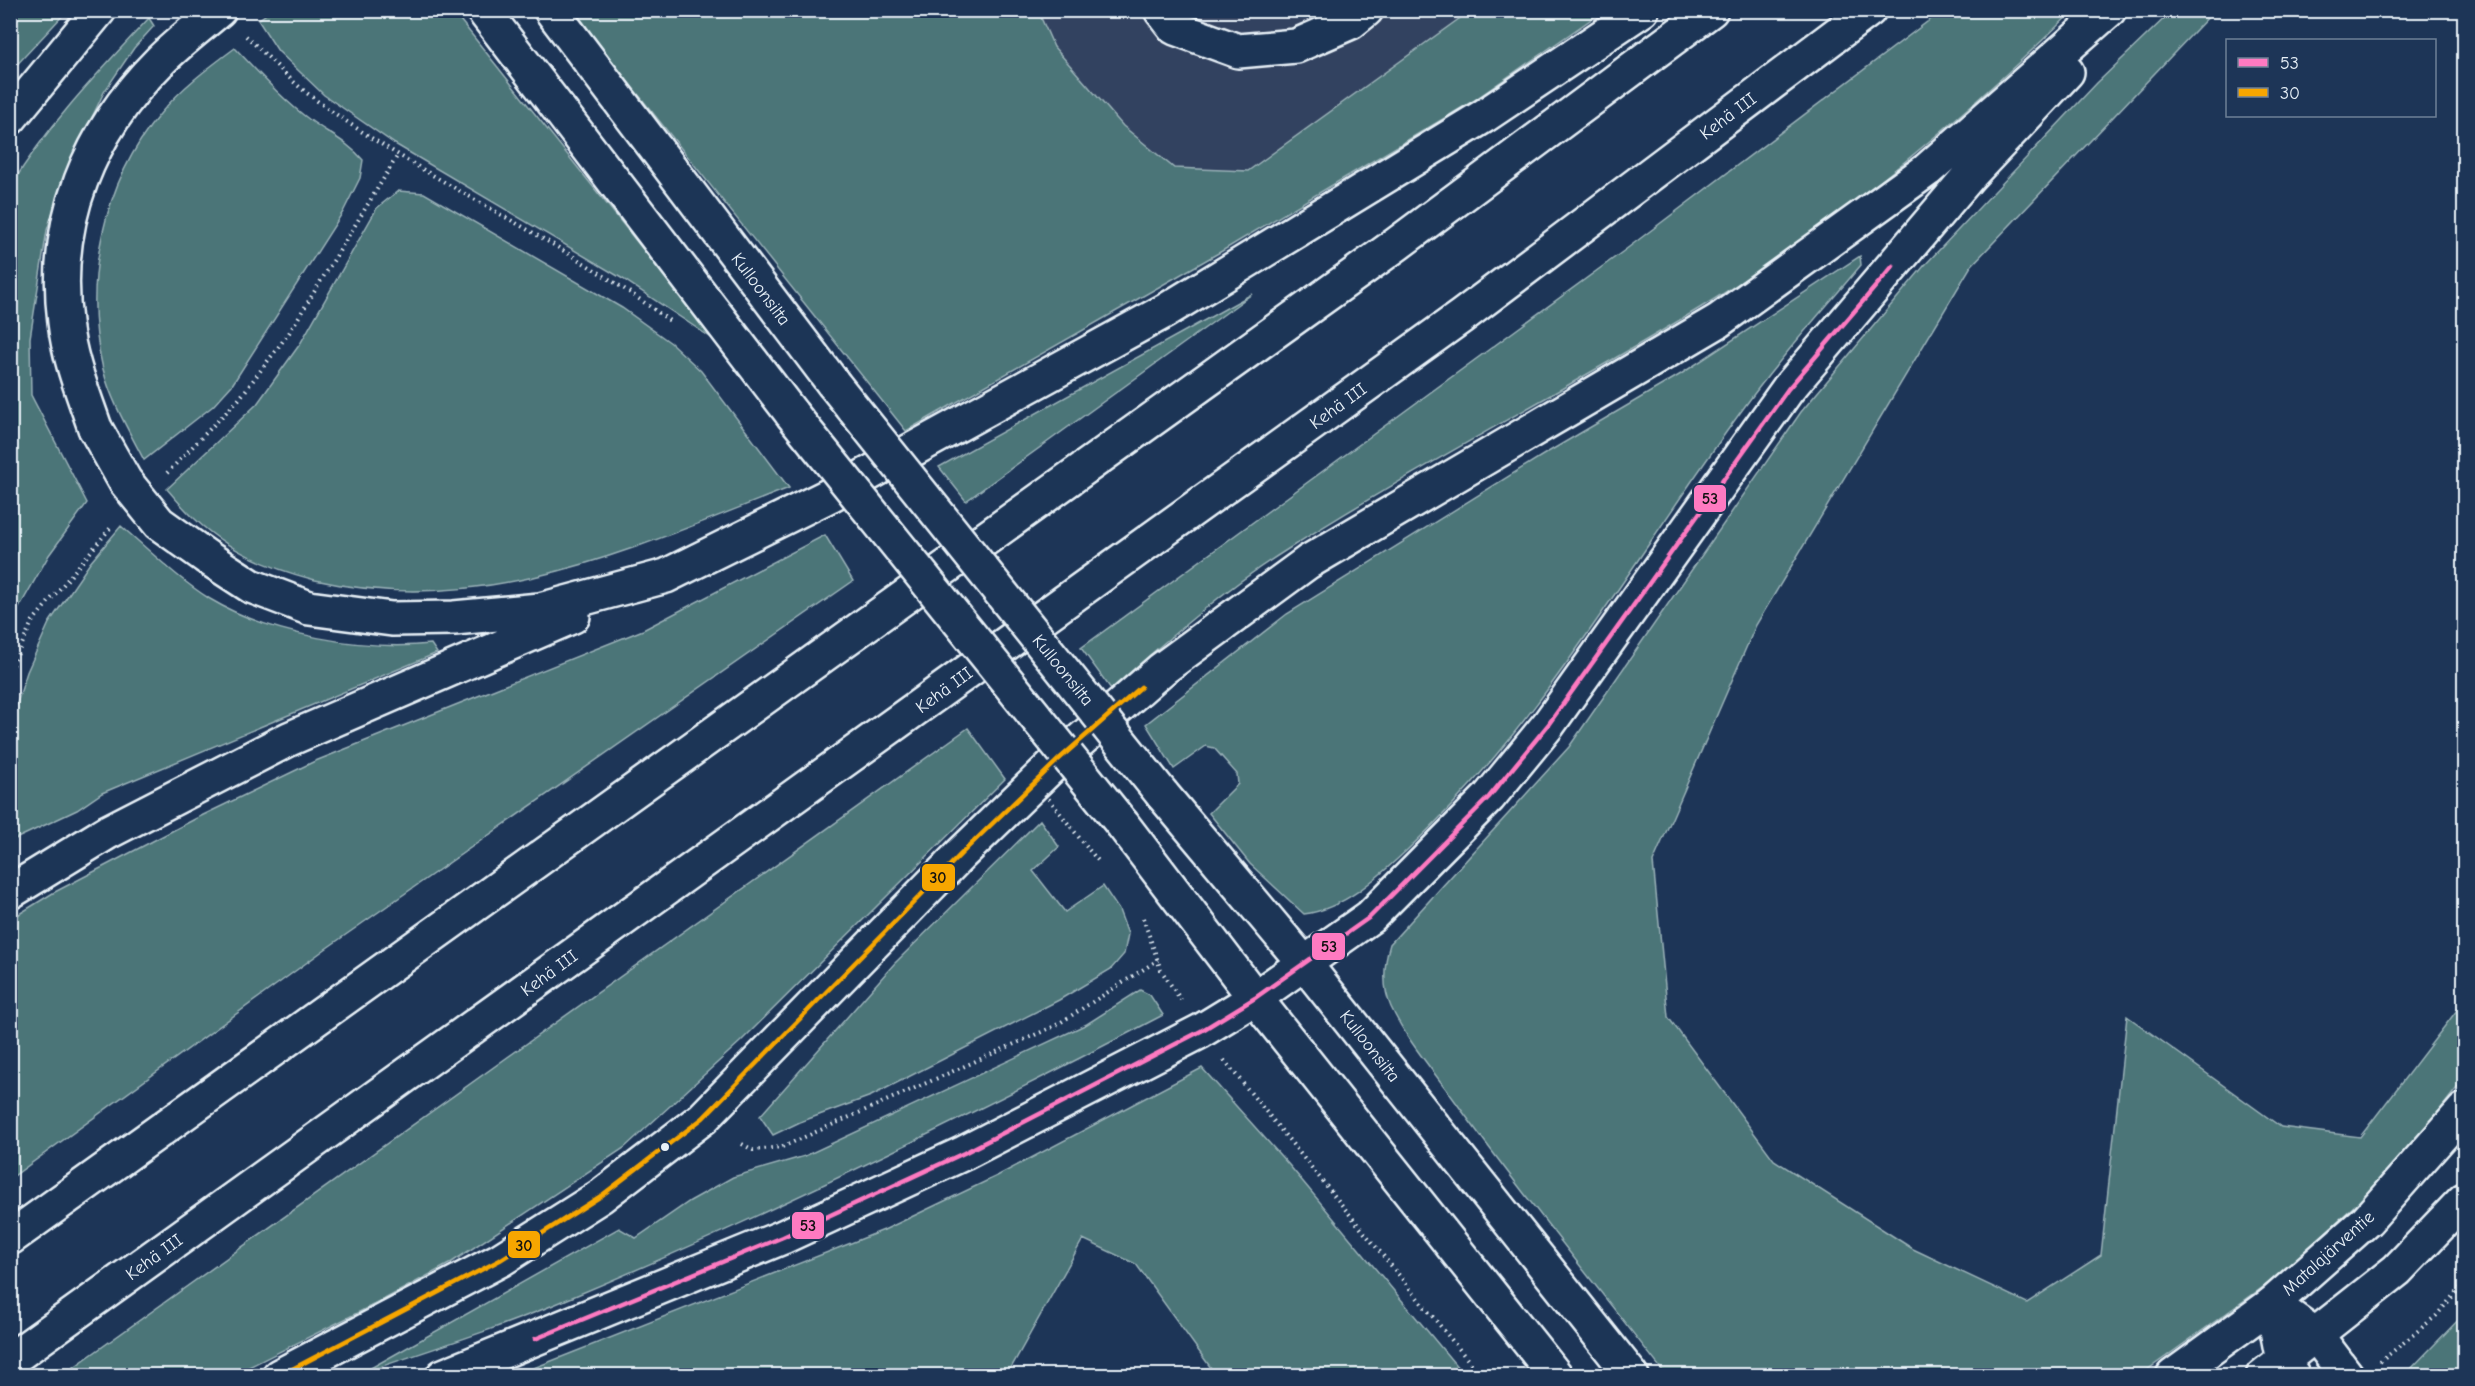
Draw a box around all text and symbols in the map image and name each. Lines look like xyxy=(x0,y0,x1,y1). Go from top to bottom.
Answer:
legend xyxy=(2226,39,2436,117)
text: 53 xyxy=(2280,53,2299,74)
text: 30 xyxy=(2280,83,2300,104)
street label: Kehä III xyxy=(1696,88,1761,144)
street label: Kulloonsilta xyxy=(726,249,795,330)
street label: Kehä III xyxy=(1306,379,1371,434)
line badge: 53 xyxy=(1693,484,1727,513)
text: 53 xyxy=(1702,490,1718,508)
street label: Kulloonsilta xyxy=(1028,630,1098,710)
street label: Kehä III xyxy=(912,663,977,718)
line badge: 30 xyxy=(921,863,956,892)
text: 30 xyxy=(929,869,947,887)
line badge: 53 xyxy=(1311,932,1346,961)
text: 53 xyxy=(1321,938,1337,956)
street label: Kehä III xyxy=(517,946,582,1001)
street label: Kulloonsilta xyxy=(1335,1006,1404,1086)
unlabelled marker xyxy=(659,1141,671,1153)
street label: Matalajärventie xyxy=(2278,1207,2379,1300)
line badge: 53 xyxy=(791,1211,825,1240)
text: 53 xyxy=(800,1217,816,1235)
street label: Kehä III xyxy=(122,1230,187,1285)
line badge: 30 xyxy=(507,1230,541,1259)
text: 30 xyxy=(515,1237,533,1255)

